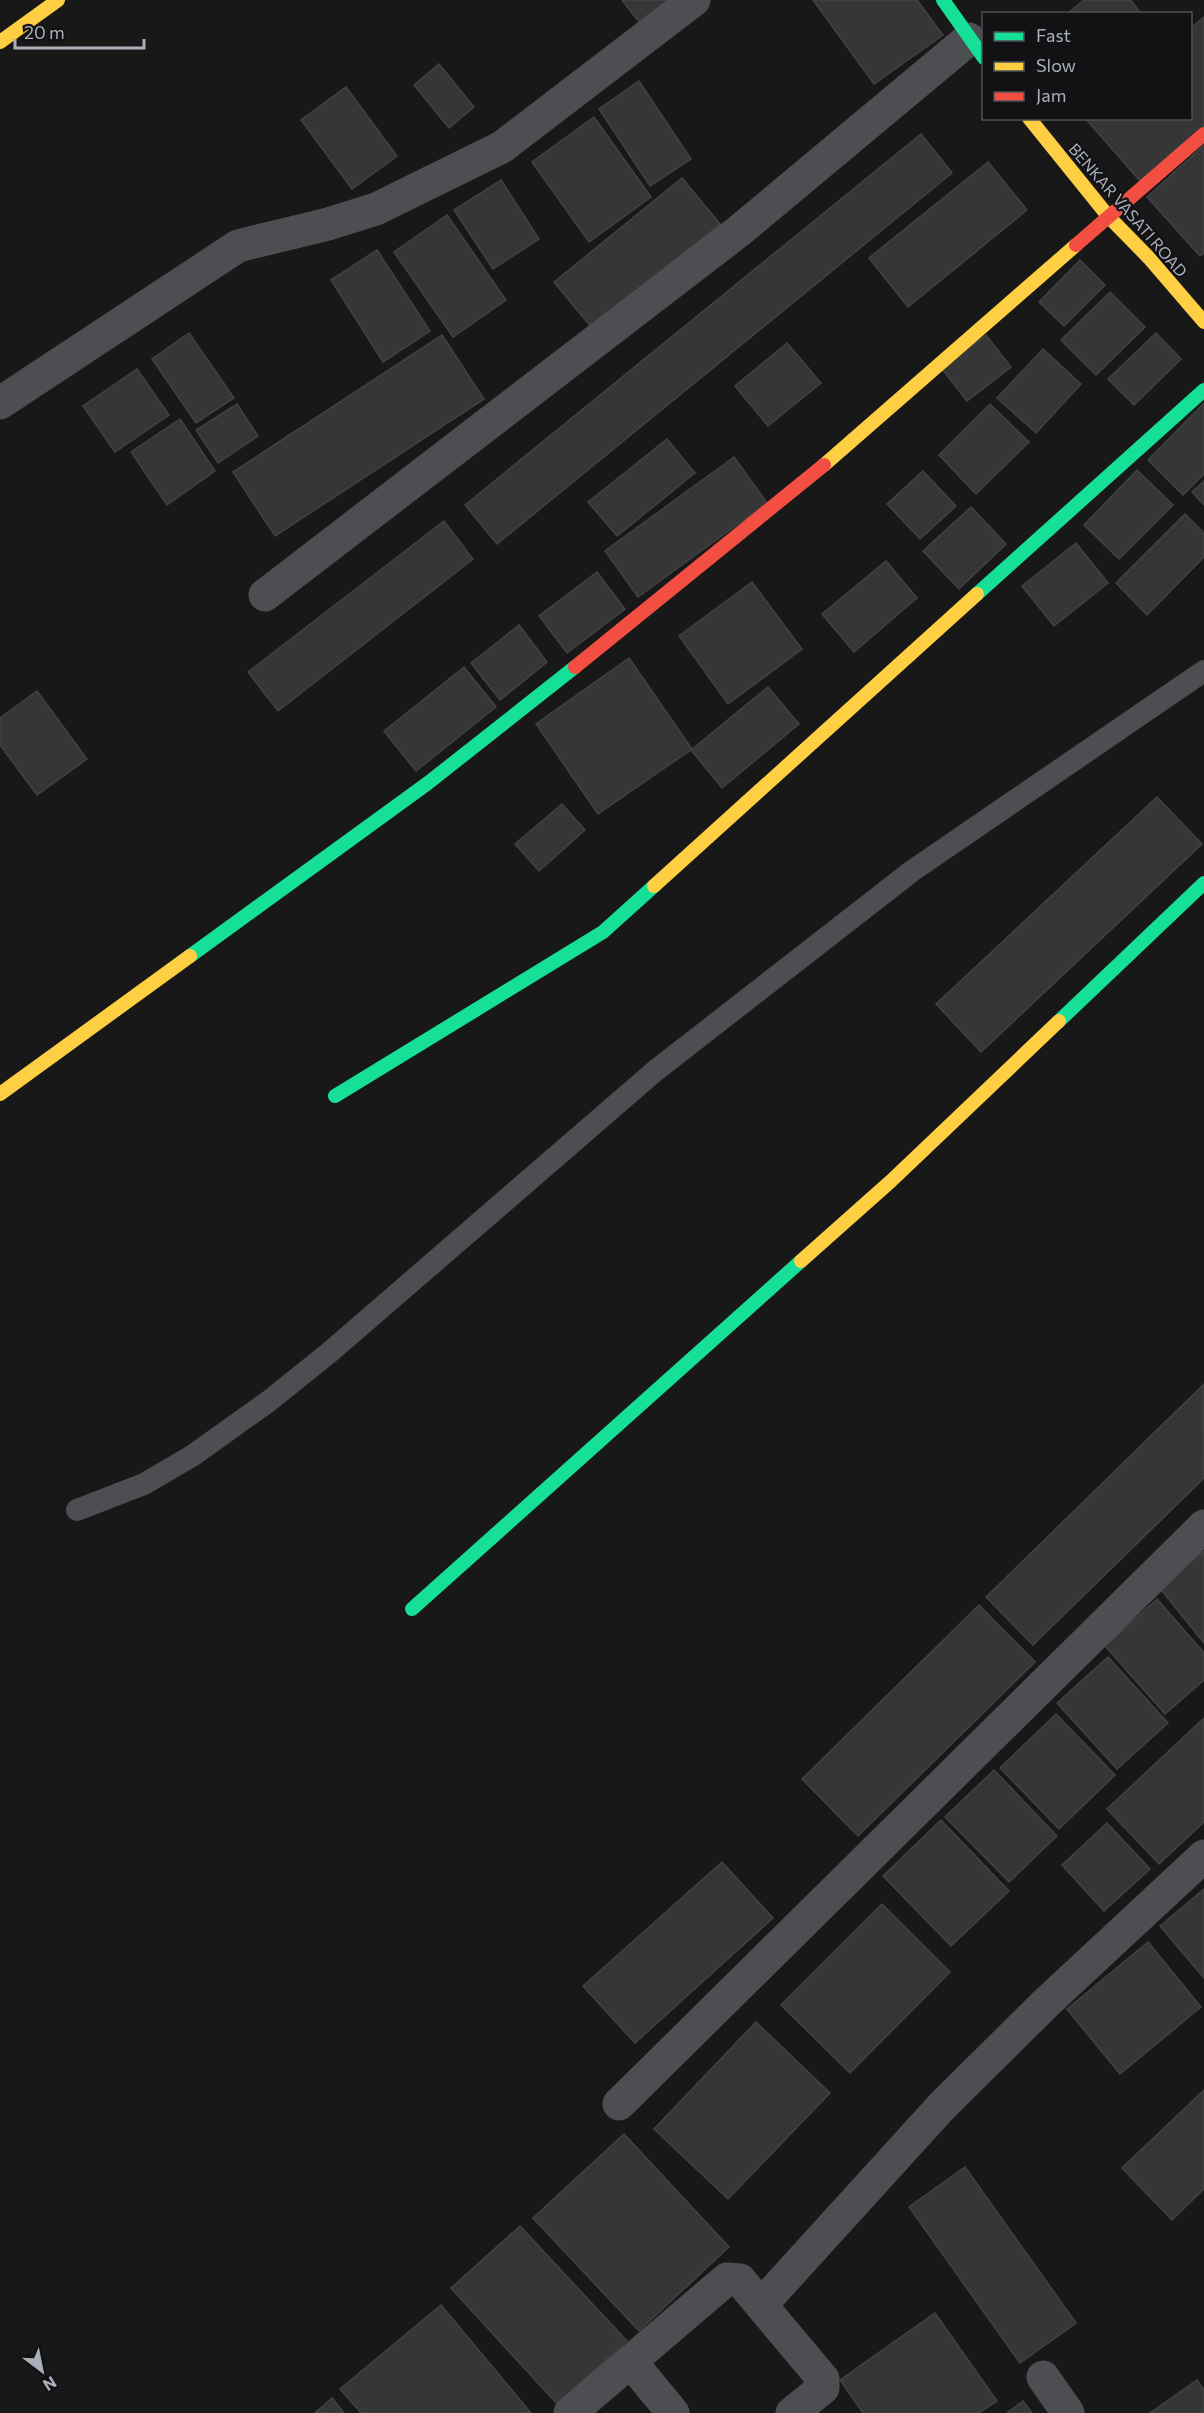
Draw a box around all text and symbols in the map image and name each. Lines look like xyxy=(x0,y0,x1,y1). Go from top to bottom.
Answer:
scale bar xyxy=(15,12,144,50)
legend xyxy=(982,12,1192,120)
text: 20 m xyxy=(24,21,65,43)
text: Fast xyxy=(1036,24,1071,46)
text: Slow xyxy=(1036,54,1076,76)
text: Jam xyxy=(1036,84,1066,106)
street label: BENKAR VASATI ROAD xyxy=(1065,139,1192,280)
north arrow xyxy=(12,2341,72,2401)
text: N xyxy=(40,2373,60,2395)

